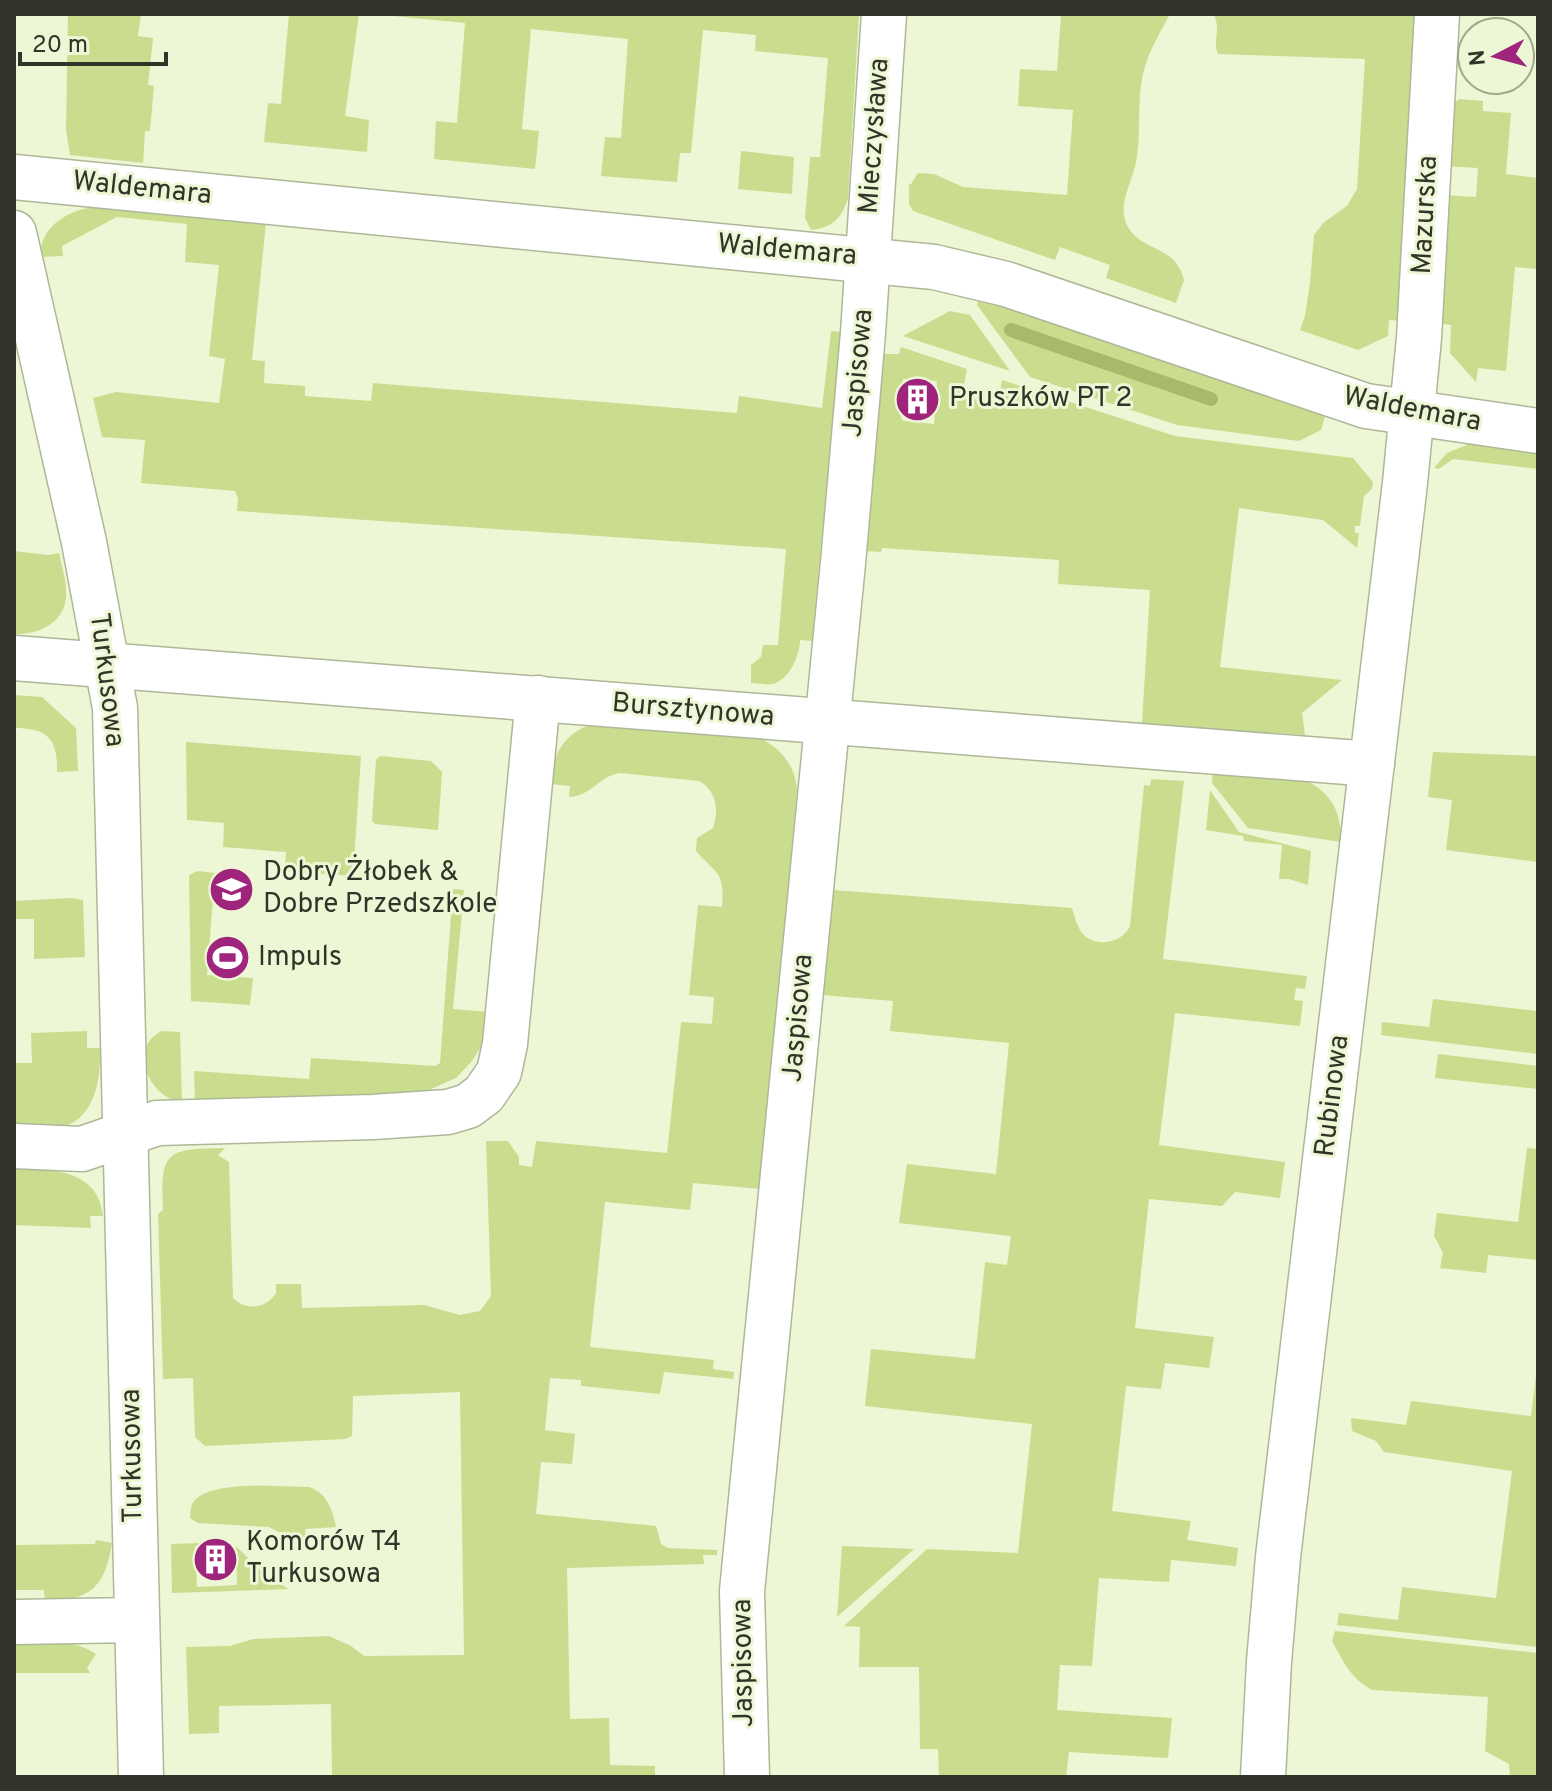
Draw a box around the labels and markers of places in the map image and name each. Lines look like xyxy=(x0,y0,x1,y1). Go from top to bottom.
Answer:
building icon: Pruszków PT 2 xyxy=(894,375,942,423)
place label: Pruszków PT 2 xyxy=(949,381,1132,417)
place label: Dobry Żłobek & Dobre Przedszkole xyxy=(263,854,497,923)
school or university icon: Dobry Żłobek & Dobre Przedszkole xyxy=(208,865,256,913)
sports icon: Impuls xyxy=(203,934,251,982)
place label: Impuls xyxy=(258,940,342,976)
place label: Komorów T4 Turkusowa xyxy=(246,1525,401,1593)
building icon: Komorów T4 Turkusowa xyxy=(191,1535,239,1583)

